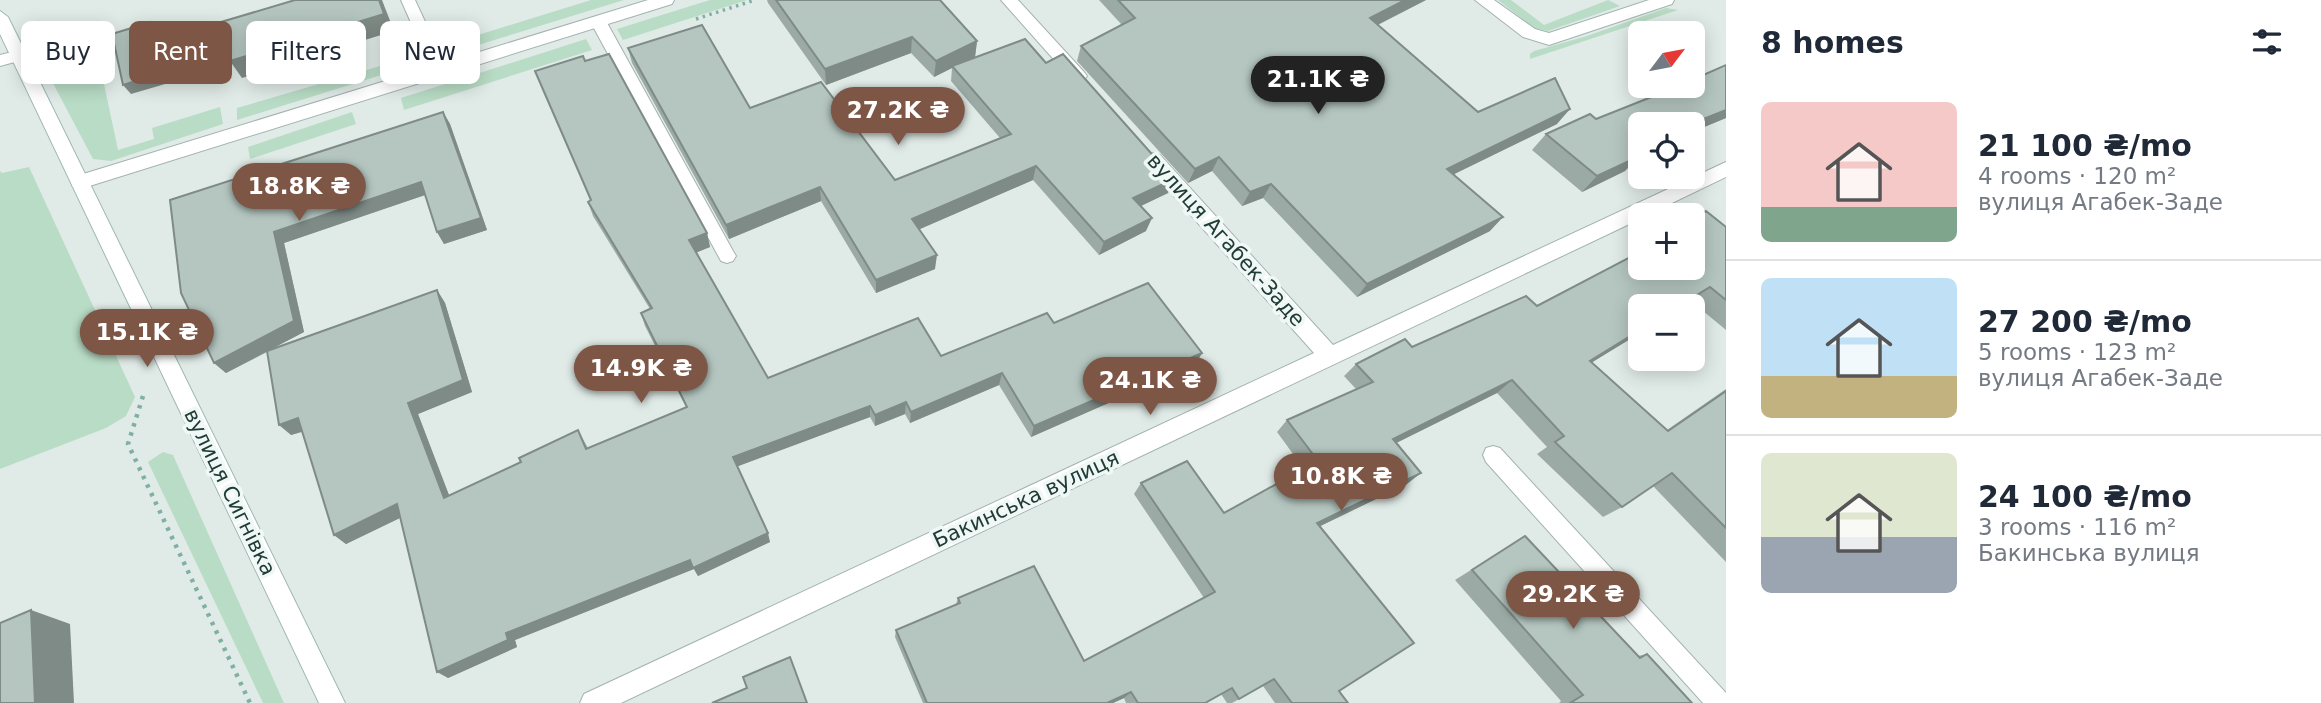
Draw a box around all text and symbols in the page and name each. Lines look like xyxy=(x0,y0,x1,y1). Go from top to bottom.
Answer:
chip: Buy xyxy=(21,21,115,84)
chip: Rent xyxy=(129,21,232,84)
chip: Filters xyxy=(246,21,366,84)
chip: New xyxy=(380,21,480,84)
north arrow xyxy=(1628,21,1704,98)
map controls xyxy=(1628,21,1705,371)
icon: filters xyxy=(2248,23,2286,61)
text: 8 homes xyxy=(1761,25,1904,60)
pin: 21.1K ₴ xyxy=(1253,57,1383,116)
text: 21.1K ₴ xyxy=(1267,66,1369,92)
pin: 27.2K ₴ xyxy=(833,88,963,147)
text: 27.2K ₴ xyxy=(847,97,949,123)
button: locate xyxy=(1628,112,1705,189)
text: 21 100 ₴/mo xyxy=(1978,128,2192,163)
icon: home xyxy=(1817,130,1901,214)
street label: вулиця Агабек-Заде xyxy=(1142,149,1310,331)
text: 4 rooms · 120 m² xyxy=(1978,163,2176,189)
pin: 18.8K ₴ xyxy=(234,164,364,223)
text: 18.8K ₴ xyxy=(248,173,350,199)
text: вулиця Агабек-Заде xyxy=(1978,189,2223,215)
button: + xyxy=(1628,203,1705,280)
button: − xyxy=(1628,294,1705,371)
text: 27 200 ₴/mo xyxy=(1978,304,2192,339)
icon: home xyxy=(1817,306,1901,390)
pin: 15.1K ₴ xyxy=(82,310,212,369)
text: 15.1K ₴ xyxy=(96,319,198,345)
text: 5 rooms · 123 m² xyxy=(1978,339,2176,365)
pin: 14.9K ₴ xyxy=(576,346,706,405)
text: 14.9K ₴ xyxy=(590,355,692,381)
pin: 24.1K ₴ xyxy=(1085,358,1215,417)
text: вулиця Агабек-Заде xyxy=(1978,365,2223,391)
text: 24.1K ₴ xyxy=(1099,367,1201,393)
street label: вулиця Сигнівка xyxy=(179,405,281,579)
street label: Бакинська вулиця xyxy=(929,445,1123,553)
pin: 10.8K ₴ xyxy=(1276,454,1406,513)
text: 10.8K ₴ xyxy=(1290,463,1392,489)
text: 24 100 ₴/mo xyxy=(1978,479,2192,514)
icon: home xyxy=(1817,481,1901,565)
text: 3 rooms · 116 m² xyxy=(1978,514,2176,540)
text: Бакинська вулиця xyxy=(1978,540,2200,566)
pin: 29.2K ₴ xyxy=(1508,572,1638,631)
text: 29.2K ₴ xyxy=(1522,581,1624,607)

